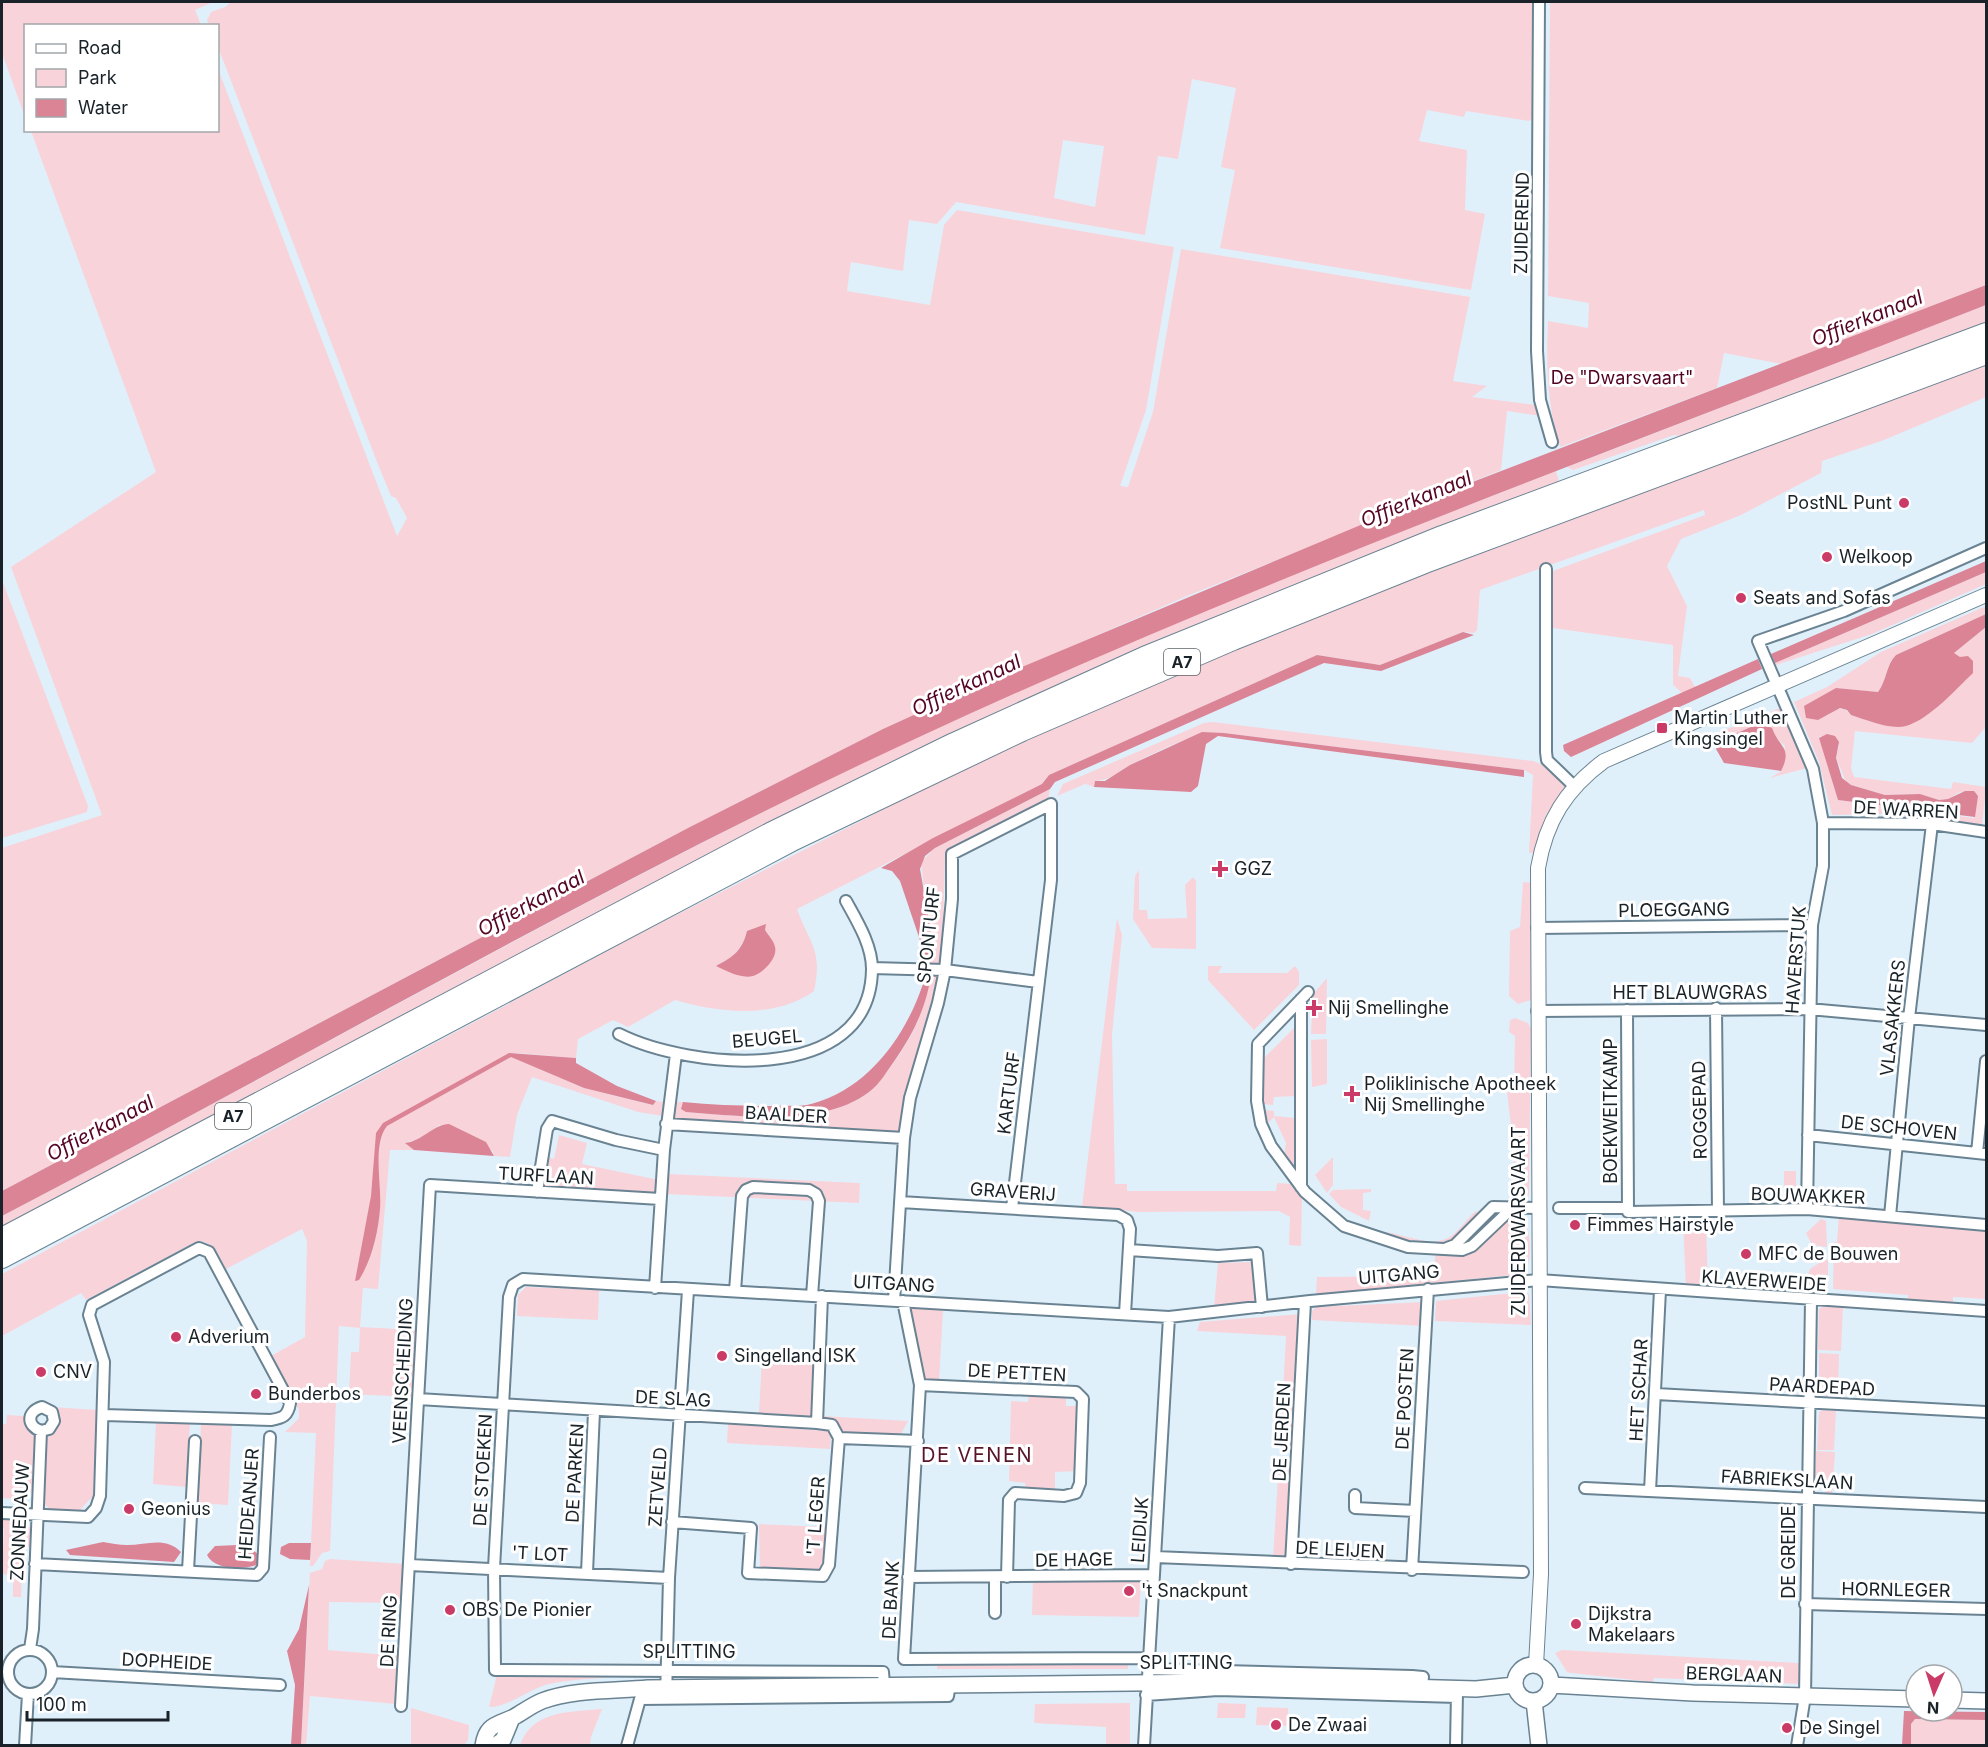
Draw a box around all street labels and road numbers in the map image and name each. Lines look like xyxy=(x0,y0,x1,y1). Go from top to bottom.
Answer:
street label: ZUIDEREND xyxy=(1510,172,1533,274)
road number: A7 xyxy=(1164,649,1200,675)
street label: DE WARREN xyxy=(1853,796,1959,823)
street label: SPONTURF xyxy=(913,885,944,985)
street label: PLOEGGANG xyxy=(1618,898,1730,921)
street label: HAVERSTUK xyxy=(1781,905,1810,1015)
street label: VLASAKKERS xyxy=(1876,959,1909,1077)
street label: HET BLAUWGRAS xyxy=(1612,982,1768,1003)
street label: BEUGEL xyxy=(731,1025,803,1052)
street label: BOEKWEITKAMP xyxy=(1600,1038,1621,1184)
street label: KARTURF xyxy=(993,1050,1024,1136)
street label: ROGGEPAD xyxy=(1688,1061,1711,1159)
street label: BAALDER xyxy=(744,1102,828,1127)
road number: A7 xyxy=(215,1103,251,1129)
street label: DE SCHOVEN xyxy=(1840,1111,1958,1144)
street label: ZUIDERDWARSVAART xyxy=(1508,1126,1529,1316)
street label: TURFLAAN xyxy=(498,1163,595,1189)
street label: GRAVERIJ xyxy=(969,1178,1057,1205)
street label: BOUWAKKER xyxy=(1750,1183,1866,1208)
street label: UITGANG xyxy=(1357,1260,1441,1289)
street label: KLAVERWEIDE xyxy=(1701,1266,1827,1295)
street label: UITGANG xyxy=(853,1271,935,1296)
street label: VEENSCHEIDING xyxy=(388,1297,417,1445)
street label: HET SCHAR xyxy=(1625,1338,1652,1442)
street label: DE POSTEN xyxy=(1391,1348,1418,1450)
street label: DE PETTEN xyxy=(967,1359,1067,1386)
street label: PAARDEPAD xyxy=(1768,1373,1876,1400)
street label: DE JERDEN xyxy=(1268,1382,1295,1482)
street label: DE SLAG xyxy=(635,1386,711,1411)
street label: DE STOEKEN xyxy=(469,1413,496,1527)
street label: DE PARKEN xyxy=(561,1423,588,1523)
street label: ZETVELD xyxy=(644,1446,671,1528)
street label: HEIDEANJER xyxy=(234,1447,263,1560)
street label: ZONNEDAUW xyxy=(6,1462,33,1581)
street label: FABRIEKSLAAN xyxy=(1720,1466,1854,1493)
street label: 'T LEGER xyxy=(802,1475,829,1556)
street label: LEIDIJK xyxy=(1127,1496,1152,1564)
street label: DE GREIDE xyxy=(1778,1505,1799,1599)
street label: DE LEIJEN xyxy=(1295,1537,1385,1562)
street label: 'T LOT xyxy=(511,1542,569,1565)
street label: DE HAGE xyxy=(1035,1548,1113,1571)
street label: DE BANK xyxy=(878,1560,903,1640)
street label: HORNLEGER xyxy=(1841,1578,1951,1601)
street label: DE RING xyxy=(376,1594,401,1668)
street label: SPLITTING xyxy=(642,1641,736,1662)
street label: DOPHEIDE xyxy=(121,1649,213,1674)
street label: SPLITTING xyxy=(1139,1652,1233,1673)
street label: BERGLAAN xyxy=(1685,1662,1783,1687)

